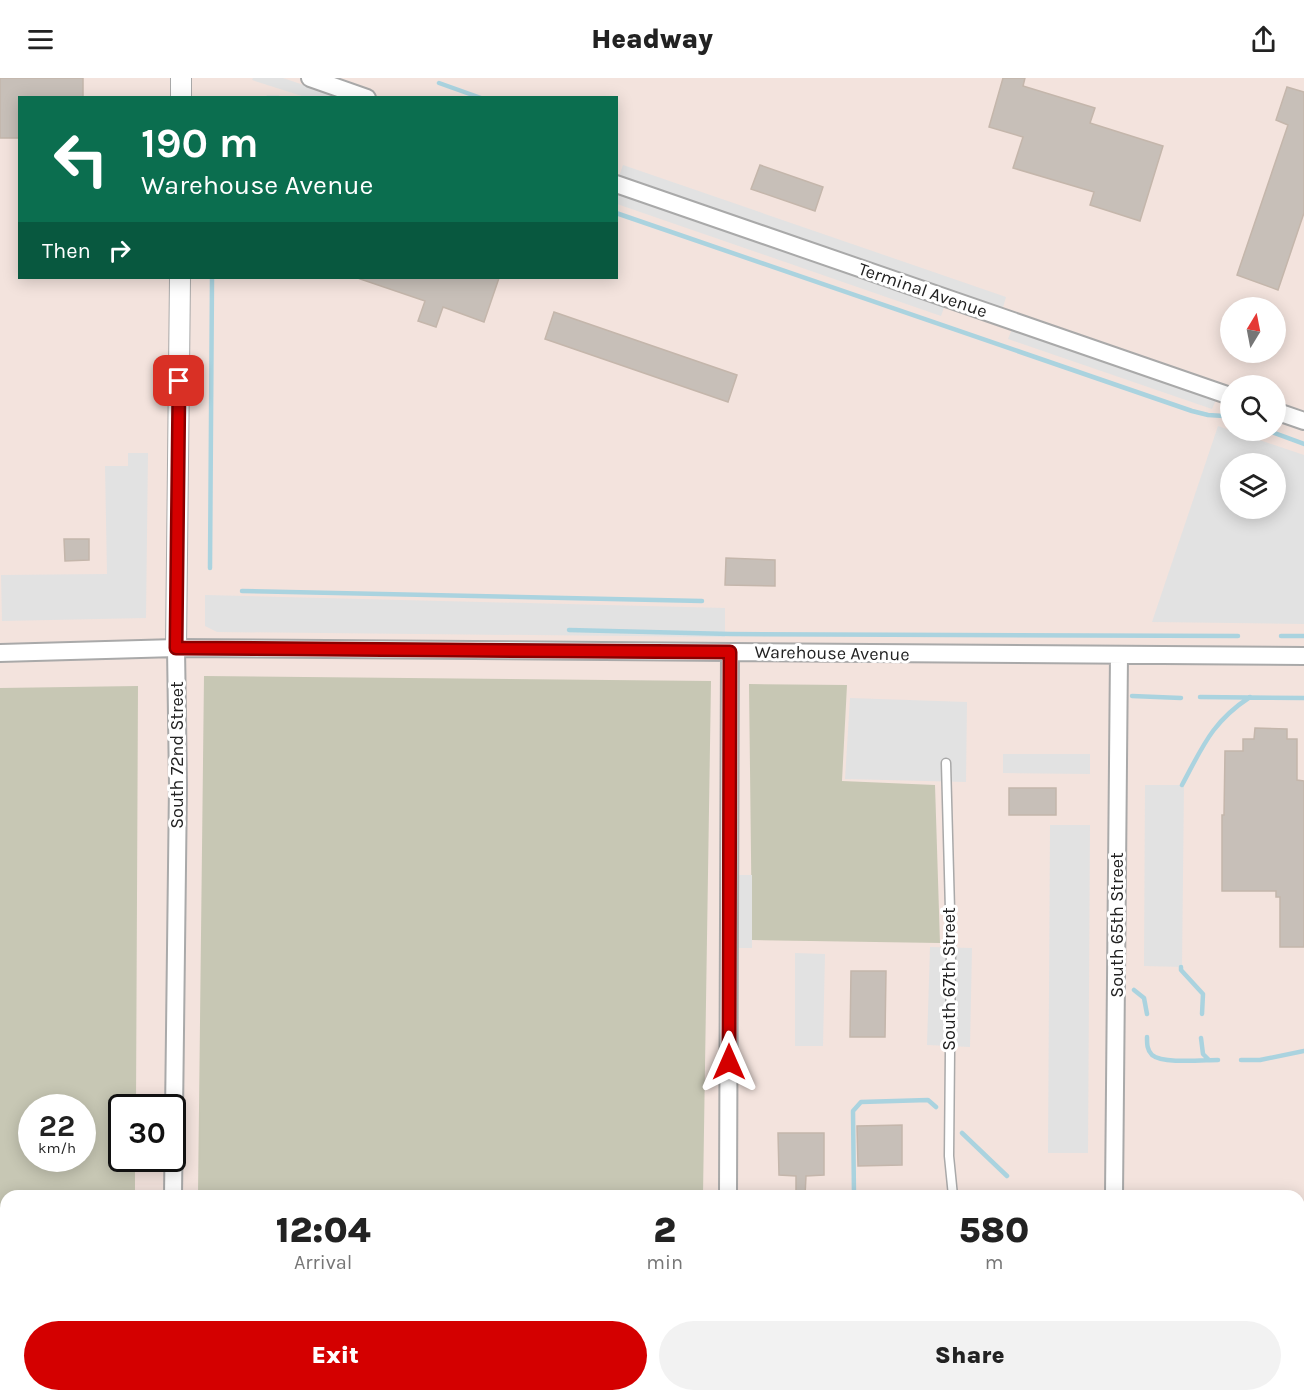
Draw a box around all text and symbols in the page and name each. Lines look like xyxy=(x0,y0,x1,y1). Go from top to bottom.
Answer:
icon: menu xyxy=(24,23,57,56)
text: Headway xyxy=(591,23,713,55)
icon: share xyxy=(1247,23,1280,56)
text: 190 m xyxy=(141,118,259,168)
icon: left xyxy=(42,120,120,198)
text: Warehouse Avenue xyxy=(141,169,373,201)
icon: right xyxy=(103,234,136,267)
text: Then xyxy=(42,238,91,264)
street label: Terminal Avenue xyxy=(856,258,990,322)
north arrow xyxy=(1220,297,1286,363)
map controls xyxy=(1220,297,1286,519)
pin xyxy=(153,355,204,406)
icon: arrive xyxy=(162,364,195,397)
button: search xyxy=(1220,375,1286,441)
button: layers xyxy=(1220,453,1286,519)
street label: Warehouse Avenue xyxy=(754,641,910,665)
street label: South 72nd Street xyxy=(166,681,188,829)
street label: South 65th Street xyxy=(1106,852,1128,998)
street label: South 67th Street xyxy=(938,907,960,1051)
position arrow xyxy=(697,1030,761,1094)
speed limit sign: 30 xyxy=(108,1094,186,1172)
text: 22 xyxy=(39,1108,75,1144)
text: km/h xyxy=(38,1139,76,1157)
text: 12:04 xyxy=(276,1209,371,1251)
text: 2 xyxy=(653,1209,676,1251)
text: 580 xyxy=(959,1209,1029,1251)
text: Arrival xyxy=(294,1251,352,1274)
text: min xyxy=(646,1251,683,1274)
text: m xyxy=(985,1251,1003,1274)
button: Exit xyxy=(24,1321,647,1390)
button: Share xyxy=(659,1321,1281,1390)

